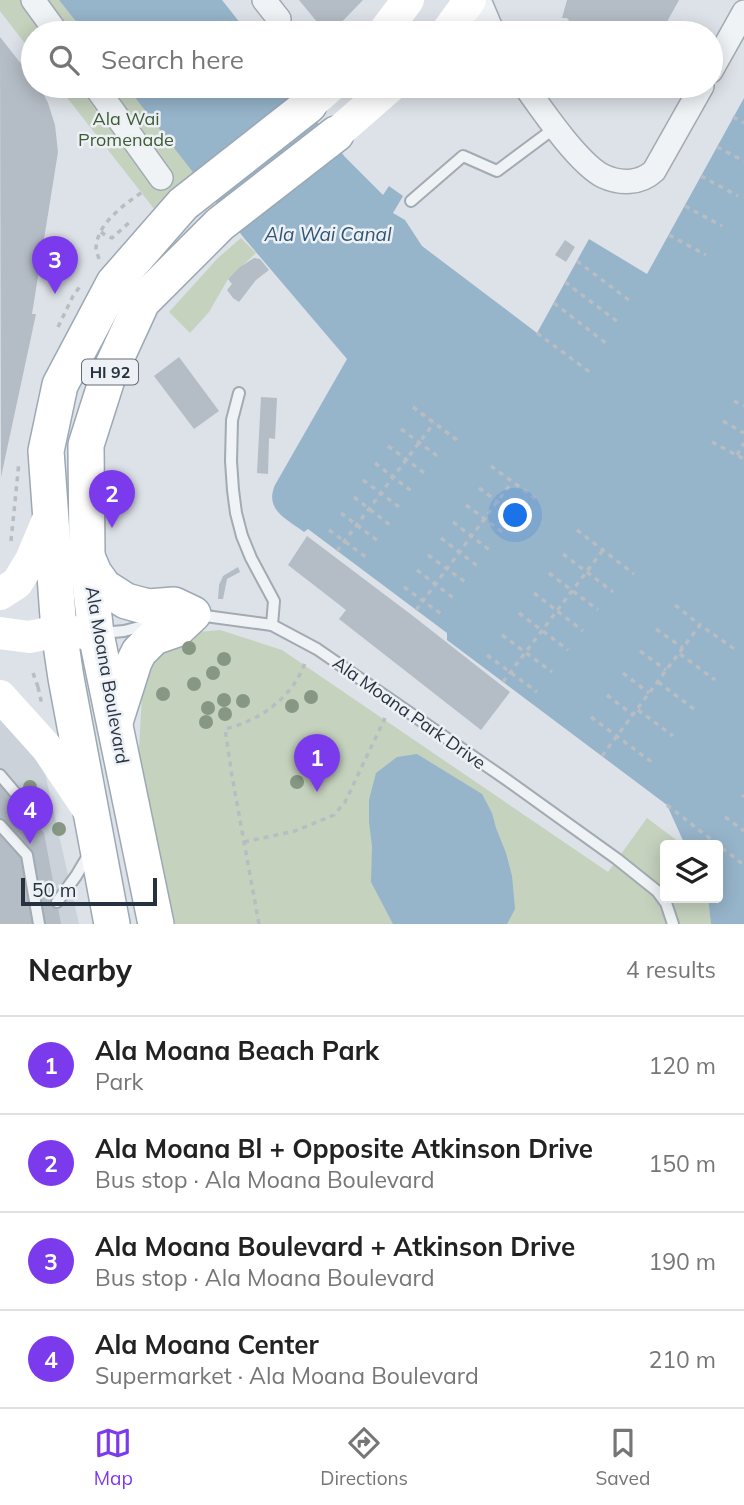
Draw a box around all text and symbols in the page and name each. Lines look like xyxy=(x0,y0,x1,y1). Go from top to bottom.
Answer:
search box xyxy=(21,21,723,98)
icon: search xyxy=(45,41,83,79)
text: Search here xyxy=(101,43,244,76)
park label: Ala Wai Promenade xyxy=(78,107,174,151)
water label: Ala Wai Canal xyxy=(264,222,392,246)
pin: 3 xyxy=(32,236,78,294)
road number: HI 92 xyxy=(82,360,138,384)
pin: 2 xyxy=(89,470,135,528)
your location xyxy=(498,498,532,532)
street label: Ala Moana Boulevard xyxy=(81,584,134,765)
street label: Ala Moana Park Drive xyxy=(328,651,490,774)
pin: 1 xyxy=(294,734,340,792)
pin: 4 xyxy=(7,786,53,844)
map controls xyxy=(660,840,723,903)
button: layers xyxy=(660,840,723,903)
scale bar xyxy=(21,875,158,907)
text: 50 m xyxy=(32,878,76,902)
text: Nearby xyxy=(28,951,132,989)
text: 4 results xyxy=(626,955,716,984)
text: Ala Moana Beach Park xyxy=(95,1034,379,1067)
text: 1 xyxy=(44,1051,58,1080)
text: 120 m xyxy=(648,1051,716,1080)
text: Park xyxy=(95,1067,143,1096)
text: Ala Moana Bl + Opposite Atkinson Drive xyxy=(95,1132,593,1165)
text: 2 xyxy=(44,1149,58,1178)
text: 150 m xyxy=(648,1149,716,1178)
text: Bus stop · Ala Moana Boulevard xyxy=(95,1165,435,1194)
text: Ala Moana Boulevard + Atkinson Drive xyxy=(95,1230,575,1263)
text: 3 xyxy=(44,1247,58,1276)
text: 190 m xyxy=(648,1247,716,1276)
text: Bus stop · Ala Moana Boulevard xyxy=(95,1263,435,1292)
text: Ala Moana Center xyxy=(95,1328,319,1361)
text: 4 xyxy=(44,1345,58,1374)
text: 210 m xyxy=(648,1345,716,1374)
text: Supermarket · Ala Moana Boulevard xyxy=(95,1361,479,1390)
tab: Map xyxy=(94,1424,133,1490)
tab: Directions xyxy=(320,1424,408,1490)
tab: Saved xyxy=(595,1424,650,1490)

